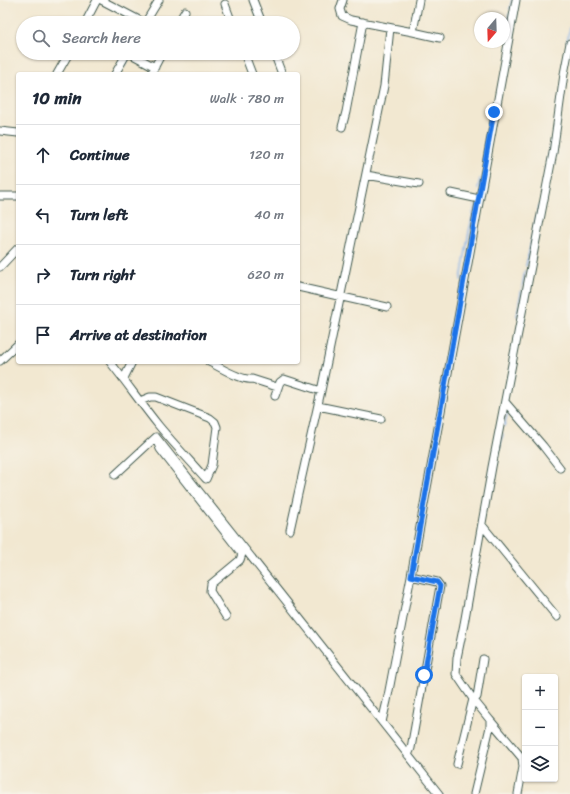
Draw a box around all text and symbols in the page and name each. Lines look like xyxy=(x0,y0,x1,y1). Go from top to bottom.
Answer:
north arrow xyxy=(474,12,510,48)
search box xyxy=(16,16,300,60)
text: Search here xyxy=(62,25,141,51)
icon: search xyxy=(30,27,52,49)
text: 10 min xyxy=(32,83,81,113)
text: Walk · 780 m xyxy=(210,87,284,110)
route end xyxy=(485,103,503,121)
text: Continue xyxy=(70,142,130,168)
text: 120 m xyxy=(249,143,284,166)
icon: ahead xyxy=(32,144,54,166)
text: Turn left xyxy=(70,202,128,228)
text: 40 m xyxy=(254,203,284,226)
icon: left xyxy=(32,204,54,226)
text: Turn right xyxy=(70,262,135,288)
text: 620 m xyxy=(248,263,284,286)
icon: right xyxy=(32,264,54,286)
text: Arrive at destination xyxy=(70,322,207,348)
icon: arrive xyxy=(32,324,54,346)
route start xyxy=(415,666,433,684)
map controls xyxy=(522,674,558,782)
button: + xyxy=(522,674,558,710)
button: − xyxy=(522,710,558,746)
button: layers xyxy=(522,746,558,782)

